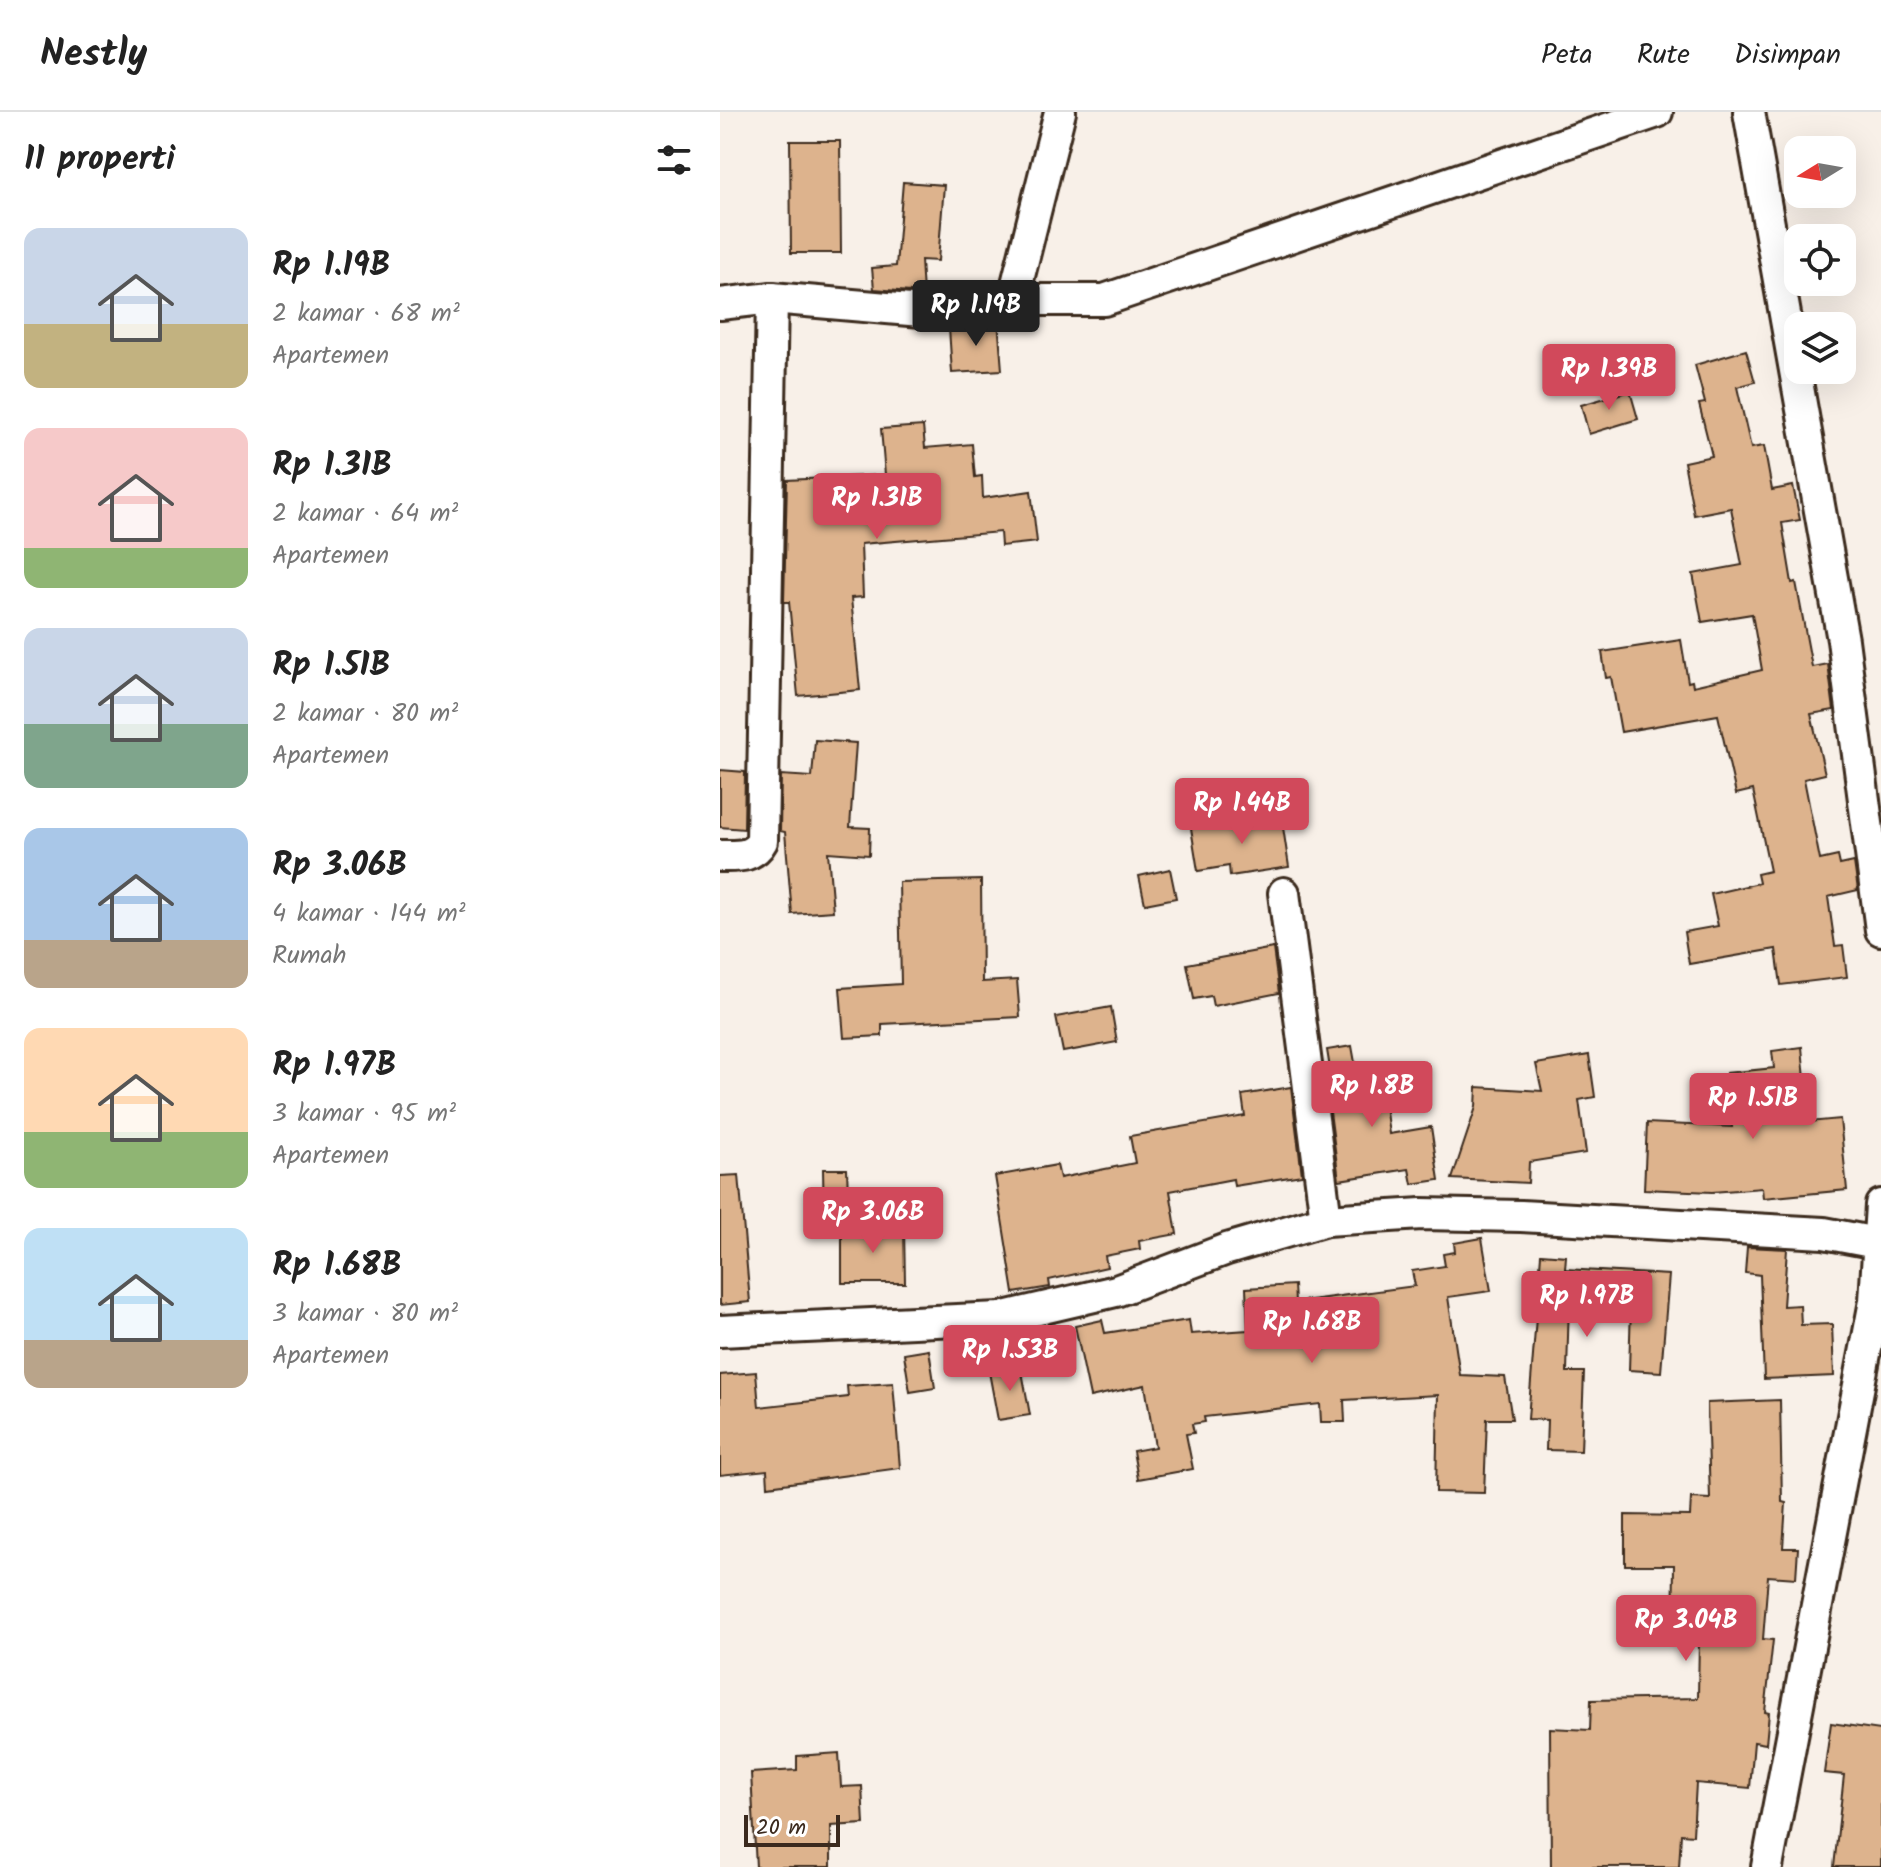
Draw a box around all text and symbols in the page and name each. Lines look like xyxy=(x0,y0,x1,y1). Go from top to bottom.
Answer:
text: Nestly xyxy=(40,25,147,85)
text: Peta xyxy=(1541,33,1593,78)
text: Rute xyxy=(1637,33,1690,78)
text: Disimpan xyxy=(1734,33,1841,78)
text: 11 properti xyxy=(24,133,175,187)
north arrow xyxy=(1784,136,1856,208)
map controls xyxy=(1784,136,1856,384)
icon: filters xyxy=(652,138,696,182)
button: locate xyxy=(1784,224,1856,296)
text: Rp 1.19B xyxy=(272,239,391,293)
icon: home xyxy=(88,260,184,356)
pin: Rp 1.19B xyxy=(893,280,1059,348)
text: Rp 1.19B xyxy=(931,285,1021,327)
text: 2 kamar · 68 m² xyxy=(272,293,460,335)
button: layers xyxy=(1784,312,1856,384)
text: Apartemen xyxy=(272,335,389,377)
pin: Rp 1.39B xyxy=(1526,344,1692,412)
text: Rp 1.39B xyxy=(1560,349,1658,391)
text: Rp 1.31B xyxy=(272,439,392,493)
icon: home xyxy=(88,460,184,556)
pin: Rp 1.31B xyxy=(794,473,960,541)
text: Rp 1.31B xyxy=(831,478,923,520)
text: 2 kamar · 64 m² xyxy=(272,493,458,535)
text: Apartemen xyxy=(272,535,389,577)
text: Rp 1.51B xyxy=(272,639,391,693)
icon: home xyxy=(88,660,184,756)
text: 2 kamar · 80 m² xyxy=(272,693,458,735)
text: Apartemen xyxy=(272,735,389,777)
pin: Rp 1.44B xyxy=(1159,778,1325,846)
text: Rp 1.44B xyxy=(1193,783,1291,825)
text: Rp 3.06B xyxy=(272,839,408,893)
icon: home xyxy=(88,860,184,956)
text: 4 kamar · 144 m² xyxy=(272,893,466,935)
text: Rumah xyxy=(272,935,347,977)
text: Rp 1.97B xyxy=(272,1039,397,1093)
icon: home xyxy=(88,1060,184,1156)
pin: Rp 1.8B xyxy=(1298,1061,1446,1129)
text: Rp 1.8B xyxy=(1329,1066,1415,1108)
pin: Rp 1.51B xyxy=(1670,1073,1836,1141)
text: Rp 1.51B xyxy=(1708,1078,1798,1120)
text: 3 kamar · 95 m² xyxy=(272,1093,456,1135)
text: Apartemen xyxy=(272,1135,389,1177)
pin: Rp 3.06B xyxy=(790,1187,956,1255)
text: Rp 3.06B xyxy=(821,1192,925,1234)
text: Rp 1.68B xyxy=(272,1239,402,1293)
icon: home xyxy=(88,1260,184,1356)
pin: Rp 1.97B xyxy=(1504,1271,1670,1339)
text: Rp 1.97B xyxy=(1539,1276,1635,1318)
text: 3 kamar · 80 m² xyxy=(272,1293,458,1335)
pin: Rp 1.68B xyxy=(1229,1297,1395,1365)
text: Rp 1.68B xyxy=(1262,1302,1362,1344)
pin: Rp 1.53B xyxy=(927,1325,1093,1393)
text: Rp 1.53B xyxy=(961,1330,1059,1372)
text: Apartemen xyxy=(272,1335,389,1377)
pin: Rp 3.04B xyxy=(1603,1595,1769,1663)
text: Rp 3.04B xyxy=(1634,1600,1738,1642)
scale bar xyxy=(744,1811,840,1847)
text: 20 m xyxy=(756,1811,806,1846)

